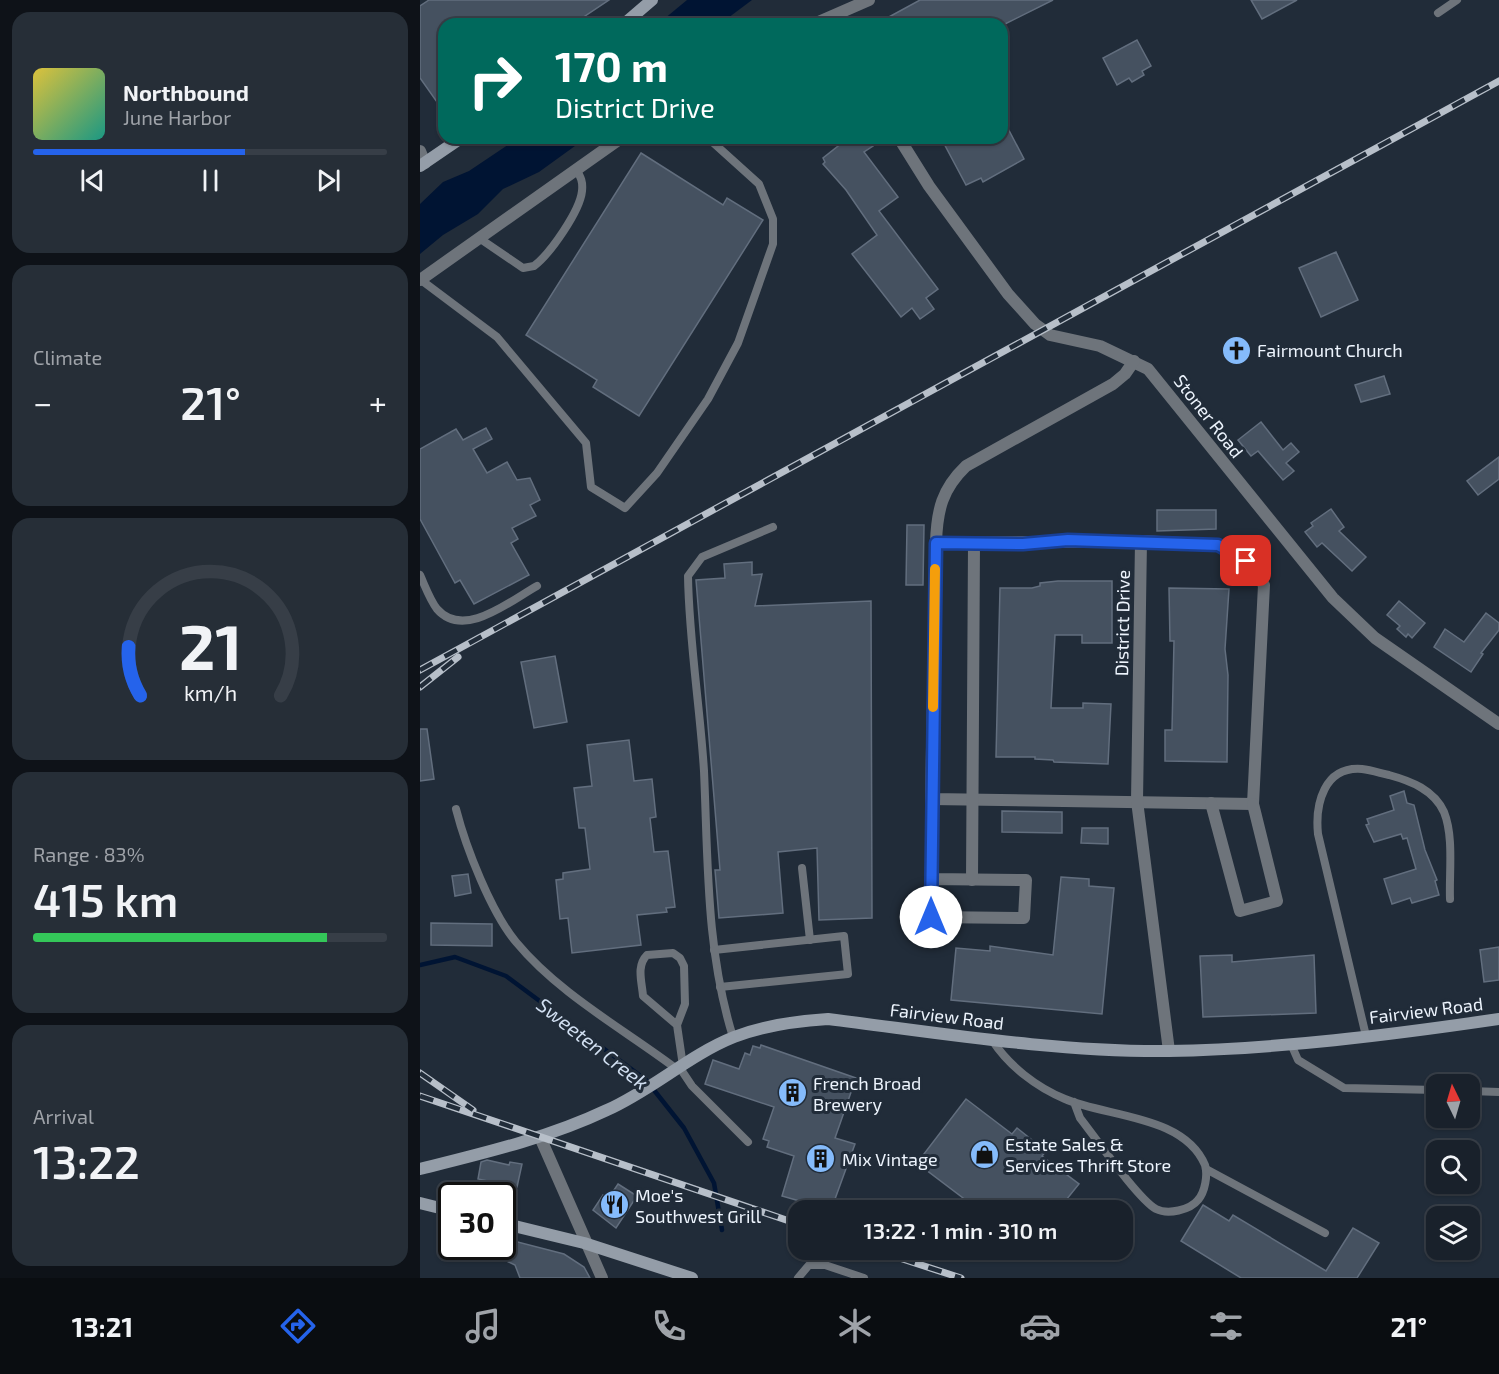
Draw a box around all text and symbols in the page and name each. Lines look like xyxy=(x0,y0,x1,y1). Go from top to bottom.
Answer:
text: 170 m xyxy=(555,40,668,90)
icon: right xyxy=(456,42,534,120)
text: Northbound xyxy=(123,79,249,105)
text: District Drive xyxy=(555,91,715,123)
text: June Harbor xyxy=(123,105,231,129)
icon: previous xyxy=(76,164,109,197)
icon: pause xyxy=(194,164,227,197)
icon: next xyxy=(312,164,345,197)
church icon: Fairmount Church xyxy=(1220,334,1252,366)
place label: Fairmount Church xyxy=(1257,339,1403,361)
text: Climate xyxy=(33,345,102,369)
street label: Stoner Road xyxy=(1170,370,1248,462)
text: 21° xyxy=(180,375,241,429)
text: − xyxy=(33,382,52,422)
text: + xyxy=(369,382,387,422)
pin xyxy=(1220,535,1271,586)
icon: arrive xyxy=(1229,544,1262,577)
street label: District Drive xyxy=(1110,570,1134,676)
text: 21 xyxy=(178,608,242,683)
text: km/h xyxy=(183,680,237,705)
text: Range · 83% xyxy=(33,842,145,866)
text: 415 km xyxy=(33,872,178,926)
position arrow xyxy=(899,885,963,949)
water label: Sweeten Creek xyxy=(532,992,654,1094)
street label: Fairview Road xyxy=(1368,992,1484,1028)
street label: Fairview Road xyxy=(889,998,1005,1034)
place label: French Broad Brewery xyxy=(813,1072,921,1115)
north arrow xyxy=(1426,1074,1480,1128)
map controls xyxy=(1426,1074,1480,1260)
building icon: French Broad Brewery xyxy=(776,1077,808,1109)
text: Arrival xyxy=(33,1104,94,1128)
place label: Estate Sales & Services Thrift Store xyxy=(1005,1133,1171,1176)
text: 13:22 xyxy=(33,1134,140,1188)
shop icon: Estate Sales & Services Thrift Store xyxy=(968,1138,1000,1170)
button: search xyxy=(1426,1140,1480,1194)
building icon: Mix Vintage xyxy=(805,1143,837,1175)
place label: Mix Vintage xyxy=(842,1148,938,1170)
speed limit sign: 30 xyxy=(438,1182,516,1260)
place label: Moe's Southwest Grill xyxy=(635,1184,762,1227)
restaurant icon: Moe's Southwest Grill xyxy=(598,1189,630,1221)
button: layers xyxy=(1426,1206,1480,1260)
text: 13:22 · 1 min · 310 m xyxy=(864,1217,1057,1243)
icon: directions xyxy=(277,1305,319,1347)
icon: music xyxy=(462,1305,504,1347)
icon: phone xyxy=(648,1305,690,1347)
icon: climate xyxy=(834,1305,876,1347)
icon: car xyxy=(1019,1305,1061,1347)
icon: filters xyxy=(1205,1305,1247,1347)
text: 13:21 xyxy=(72,1310,133,1342)
text: 21° xyxy=(1390,1310,1427,1342)

